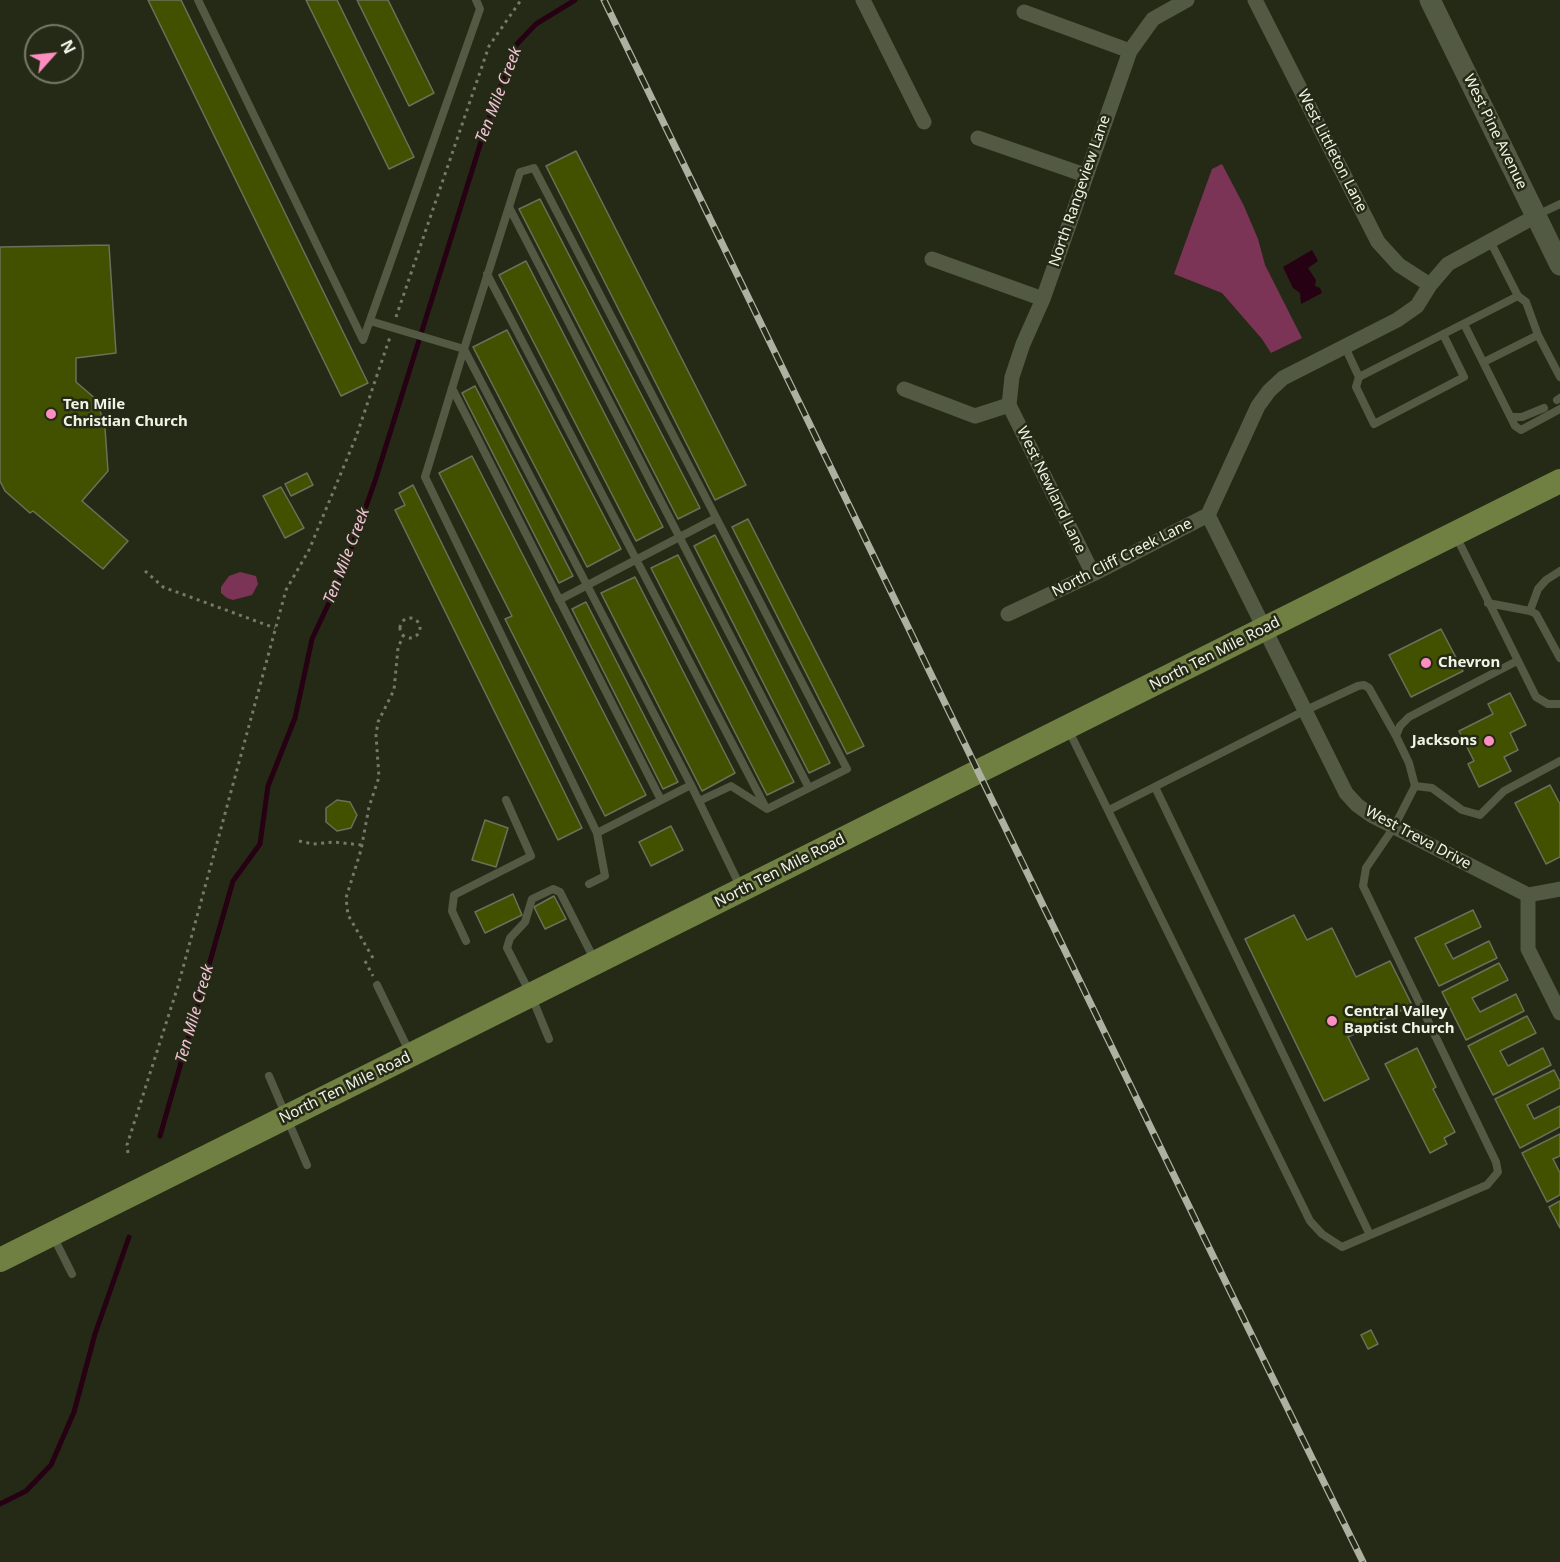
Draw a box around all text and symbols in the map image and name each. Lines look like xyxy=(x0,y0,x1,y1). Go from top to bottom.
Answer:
north arrow xyxy=(24,24,84,84)
text: N xyxy=(55,36,81,58)
water label: Ten Mile Creek xyxy=(472,44,526,146)
street label: West Pine Avenue xyxy=(1459,71,1531,193)
street label: West Littleton Lane xyxy=(1293,87,1371,215)
street label: North Rangeview Lane xyxy=(1046,113,1114,269)
place label: Ten Mile Christian Church xyxy=(63,396,188,431)
marker: Ten Mile Christian Church xyxy=(44,407,58,421)
street label: West Newland Lane xyxy=(1013,424,1089,556)
water label: Ten Mile Creek xyxy=(320,505,374,607)
street label: North Cliff Creek Lane xyxy=(1049,515,1195,601)
street label: North Ten Mile Road xyxy=(1147,613,1283,695)
place label: Chevron xyxy=(1438,654,1500,672)
marker: Chevron xyxy=(1419,656,1433,670)
place label: Jacksons xyxy=(1412,732,1477,750)
marker: Jacksons xyxy=(1482,734,1496,748)
street label: West Treva Drive xyxy=(1362,803,1474,873)
street label: North Ten Mile Road xyxy=(712,830,848,912)
water label: Ten Mile Creek xyxy=(172,963,218,1065)
place label: Central Valley Baptist Church xyxy=(1344,1003,1454,1038)
marker: Central Valley Baptist Church xyxy=(1325,1014,1339,1028)
street label: North Ten Mile Road xyxy=(276,1048,414,1128)

